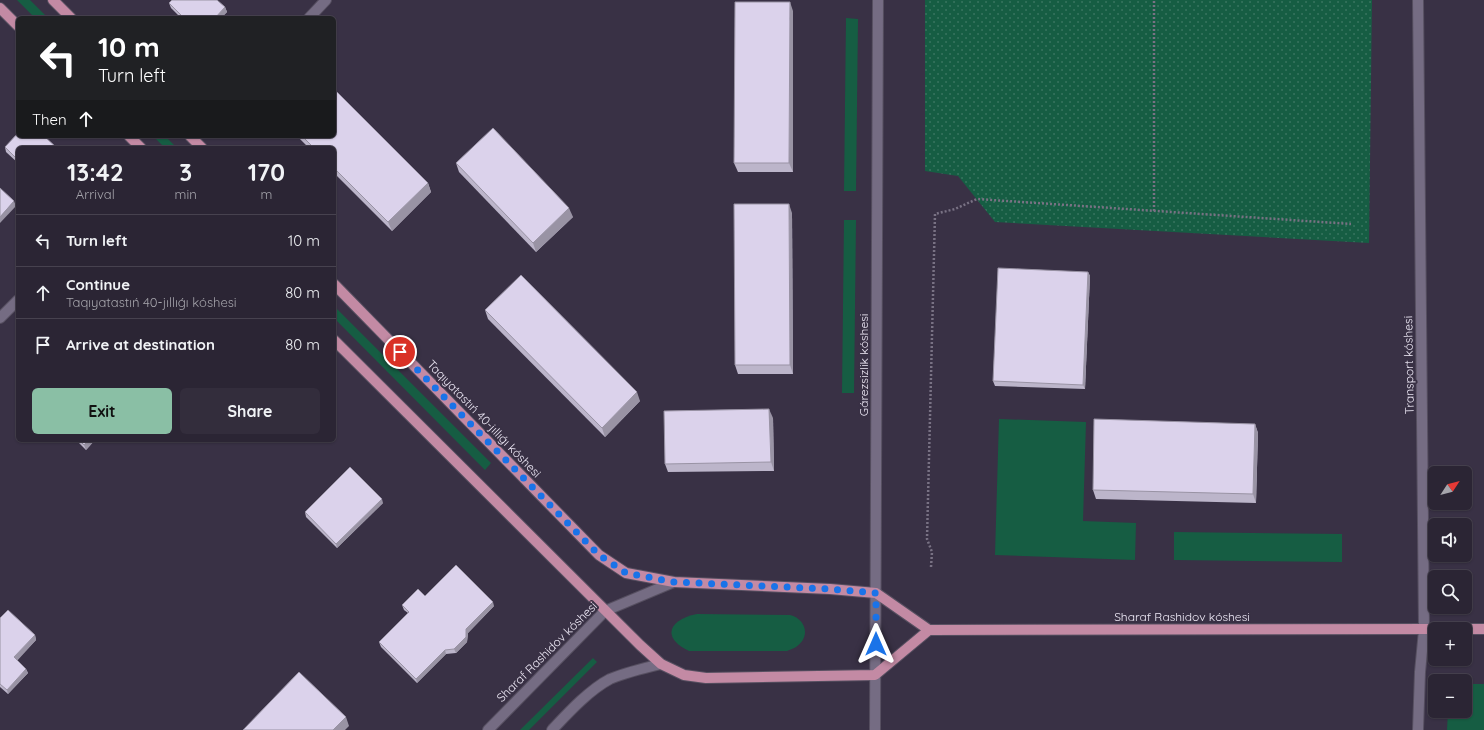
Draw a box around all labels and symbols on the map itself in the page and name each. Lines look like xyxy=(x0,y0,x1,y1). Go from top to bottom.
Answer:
street label: Gárezsizlik kóshesi xyxy=(856,314,871,416)
street label: Transport kóshesi xyxy=(1400,316,1417,414)
pin xyxy=(383,335,417,369)
street label: Taqıyatastıń 40-jıllıǵı kóshesi xyxy=(424,357,544,481)
north arrow xyxy=(1428,466,1472,510)
street label: Sharaf Rashidov kóshesi xyxy=(493,598,600,705)
street label: Sharaf Rashidov kóshesi xyxy=(1114,609,1250,624)
position arrow xyxy=(855,623,897,665)

